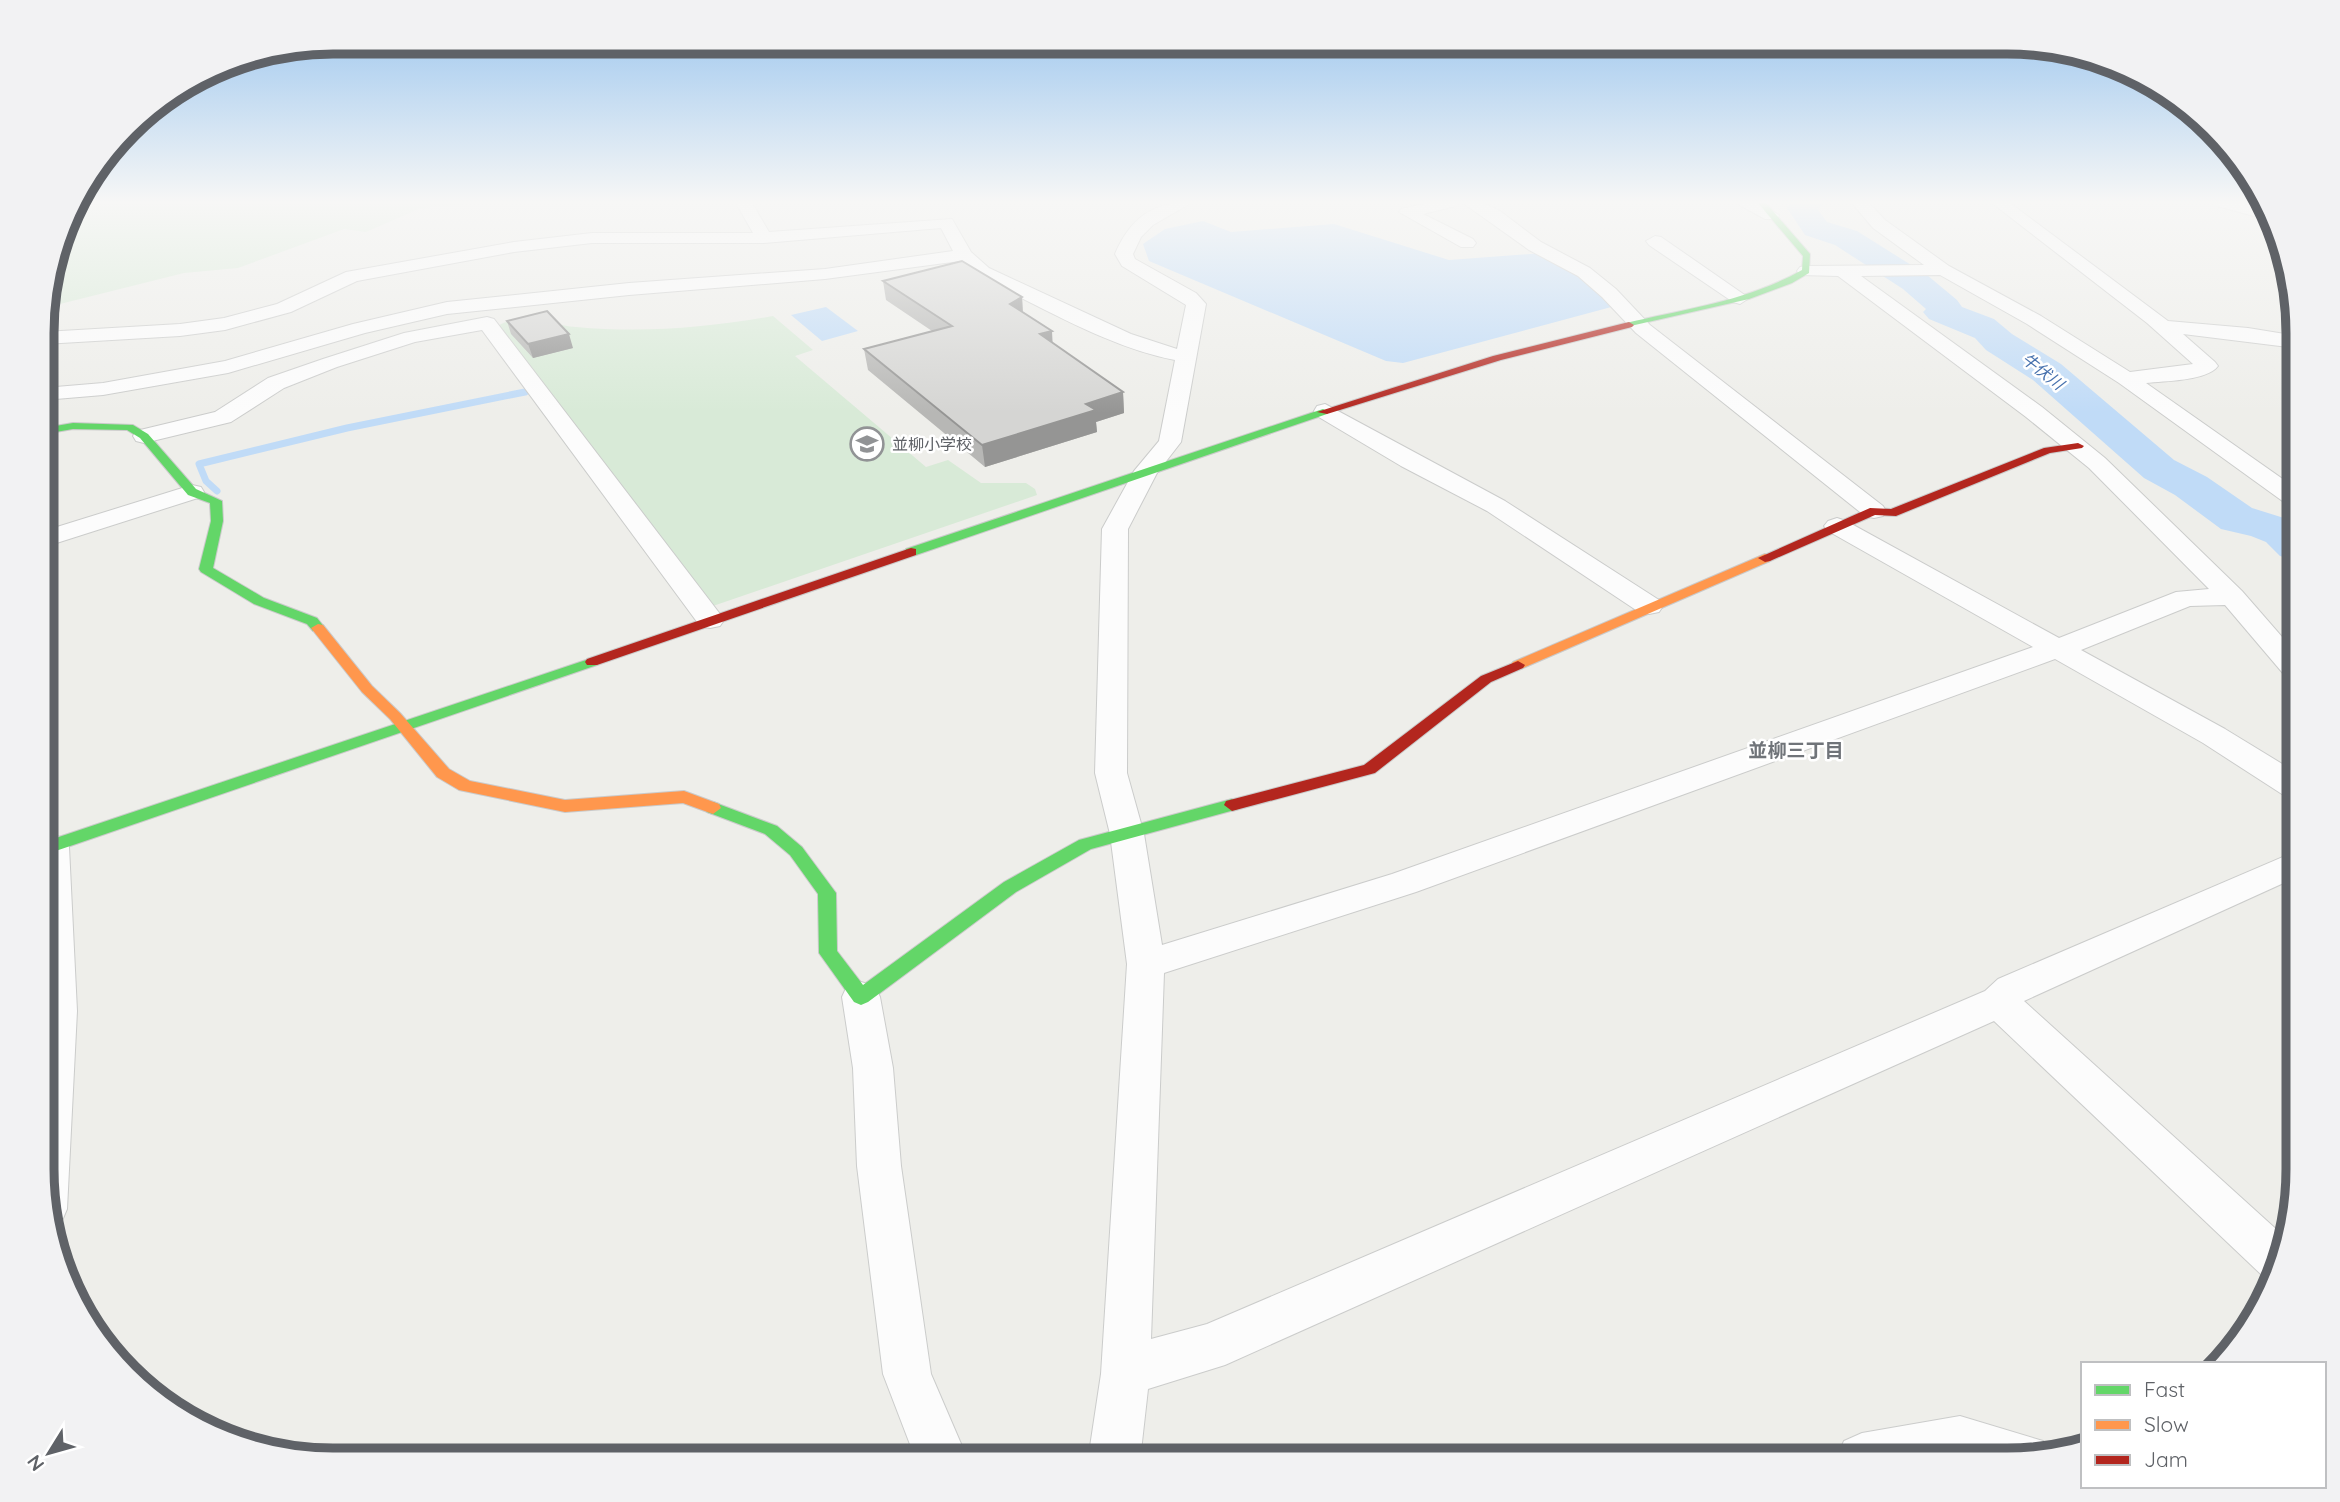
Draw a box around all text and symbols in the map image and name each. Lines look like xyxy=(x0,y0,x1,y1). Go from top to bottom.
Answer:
water label: 牛伏川 xyxy=(2018,348,2070,395)
school or university icon: 並柳小学校 xyxy=(848,425,886,463)
place label: 並柳小学校 xyxy=(892,434,972,454)
district label: 並柳三丁目 xyxy=(1748,738,1844,762)
legend xyxy=(2081,1362,2326,1488)
text: Fast xyxy=(2144,1376,2185,1402)
text: Slow xyxy=(2144,1411,2189,1437)
north arrow xyxy=(14,1418,84,1488)
text: Jam xyxy=(2144,1446,2188,1472)
text: N xyxy=(22,1450,49,1476)

